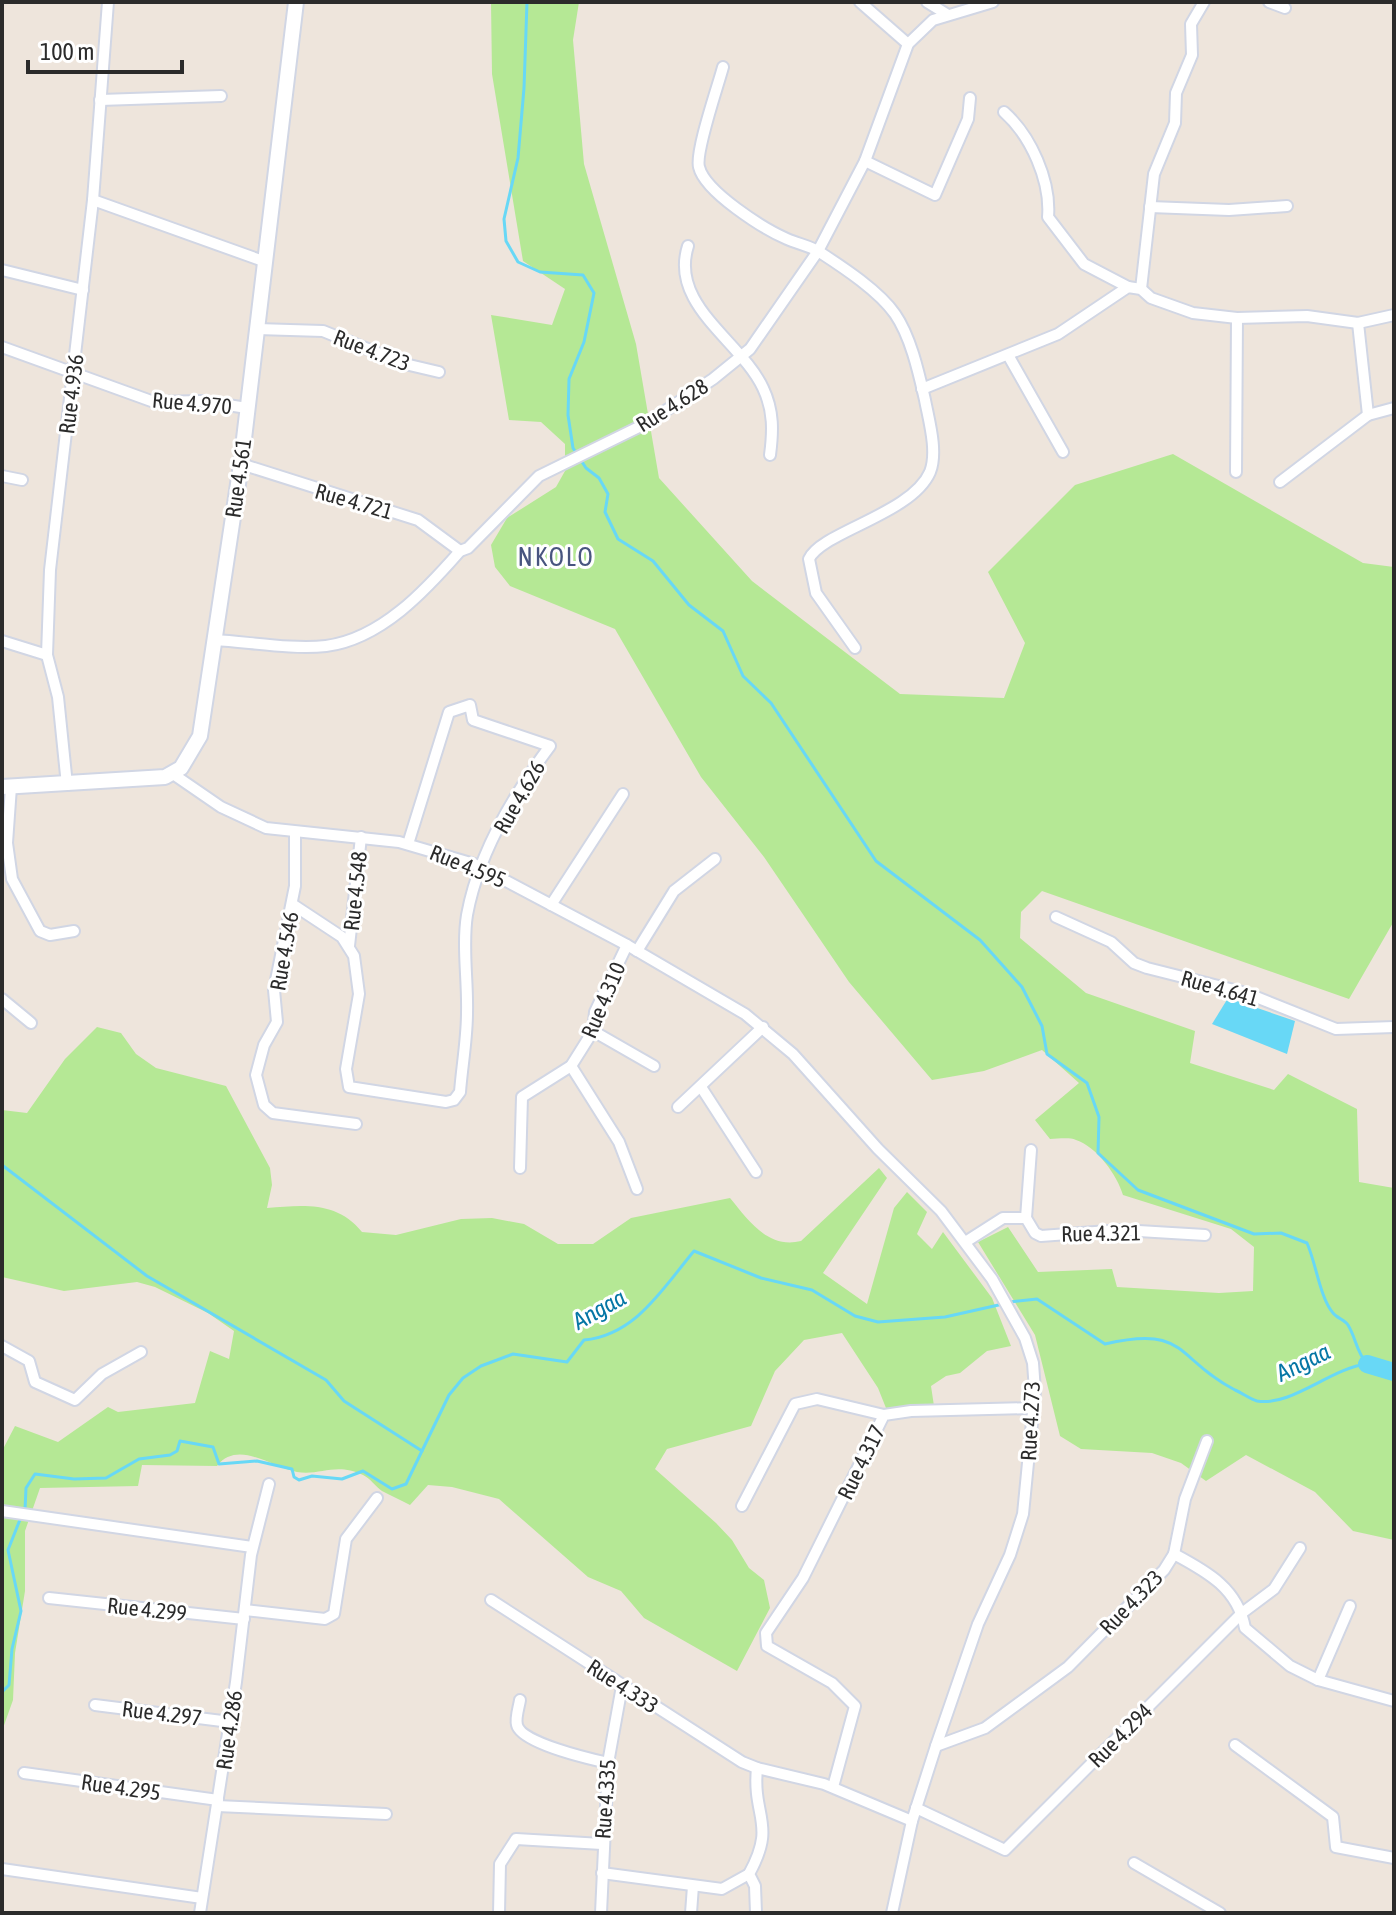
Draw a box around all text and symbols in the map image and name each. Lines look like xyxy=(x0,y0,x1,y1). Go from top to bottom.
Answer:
scale bar xyxy=(28,24,182,74)
text: 100 m xyxy=(40,38,94,65)
street label: Rue 4.723 xyxy=(330,324,414,376)
street label: Rue 4.936 xyxy=(53,353,89,435)
street label: Rue 4.628 xyxy=(631,373,713,437)
street label: Rue 4.970 xyxy=(151,387,233,419)
street label: Rue 4.561 xyxy=(220,437,256,519)
street label: Rue 4.721 xyxy=(312,477,396,525)
district label: NKOLO xyxy=(517,542,595,572)
street label: Rue 4.626 xyxy=(488,756,550,838)
street label: Rue 4.595 xyxy=(426,839,510,893)
street label: Rue 4.548 xyxy=(338,850,372,932)
street label: Rue 4.546 xyxy=(264,909,304,993)
street label: Rue 4.310 xyxy=(575,958,631,1042)
street label: Rue 4.641 xyxy=(1178,964,1262,1012)
street label: Rue 4.321 xyxy=(1061,1219,1141,1247)
water label: Angaa xyxy=(567,1283,630,1335)
water label: Angaa xyxy=(1271,1337,1334,1387)
street label: Rue 4.273 xyxy=(1015,1380,1045,1462)
street label: Rue 4.317 xyxy=(832,1420,890,1504)
street label: Rue 4.323 xyxy=(1094,1564,1168,1640)
street label: Rue 4.299 xyxy=(106,1592,188,1626)
street label: Rue 4.333 xyxy=(582,1653,664,1719)
street label: Rue 4.286 xyxy=(211,1689,247,1771)
street label: Rue 4.297 xyxy=(121,1695,203,1731)
street label: Rue 4.294 xyxy=(1083,1698,1157,1772)
street label: Rue 4.335 xyxy=(589,1758,621,1840)
street label: Rue 4.295 xyxy=(80,1769,162,1805)

